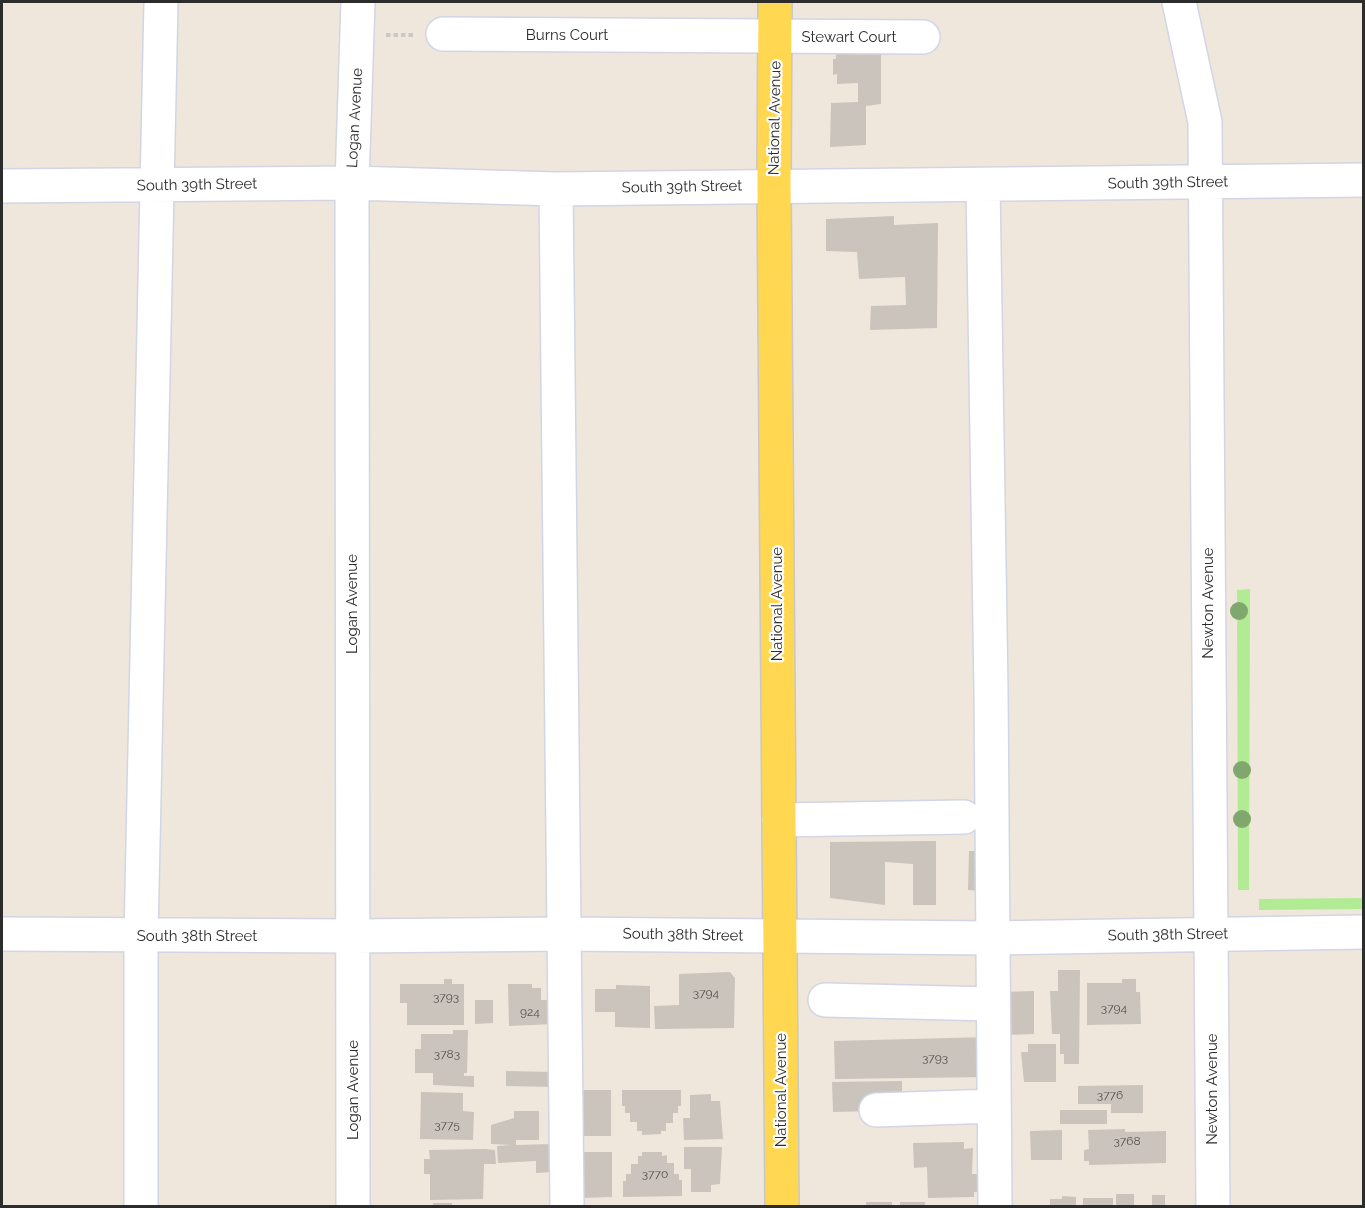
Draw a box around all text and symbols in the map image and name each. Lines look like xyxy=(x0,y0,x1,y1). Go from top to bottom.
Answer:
street label: Burns Court xyxy=(526,26,608,44)
street label: Stewart Court xyxy=(801,28,897,46)
street label: National Avenue xyxy=(765,61,785,175)
street label: Logan Avenue xyxy=(343,68,367,168)
street label: South 39th Street xyxy=(1108,173,1228,193)
street label: South 39th Street xyxy=(137,175,257,195)
street label: South 39th Street xyxy=(622,177,742,197)
street label: National Avenue xyxy=(768,547,786,661)
street label: Newton Avenue xyxy=(1199,547,1217,659)
street label: Logan Avenue xyxy=(343,554,361,654)
street label: South 38th Street xyxy=(623,925,743,945)
street label: South 38th Street xyxy=(1108,925,1228,945)
street label: South 38th Street xyxy=(137,927,257,945)
house number: 3794 xyxy=(693,986,719,1000)
house number: 3793 xyxy=(433,990,459,1004)
house number: 3794 xyxy=(1101,1001,1127,1015)
house number: 924 xyxy=(520,1005,540,1019)
street label: National Avenue xyxy=(772,1033,790,1147)
street label: Newton Avenue xyxy=(1203,1033,1221,1145)
street label: Logan Avenue xyxy=(344,1040,362,1140)
house number: 3783 xyxy=(434,1047,460,1061)
house number: 3793 xyxy=(922,1051,948,1065)
house number: 3776 xyxy=(1097,1088,1123,1102)
house number: 3775 xyxy=(434,1118,460,1132)
house number: 3768 xyxy=(1113,1134,1141,1148)
house number: 3770 xyxy=(642,1167,668,1181)

